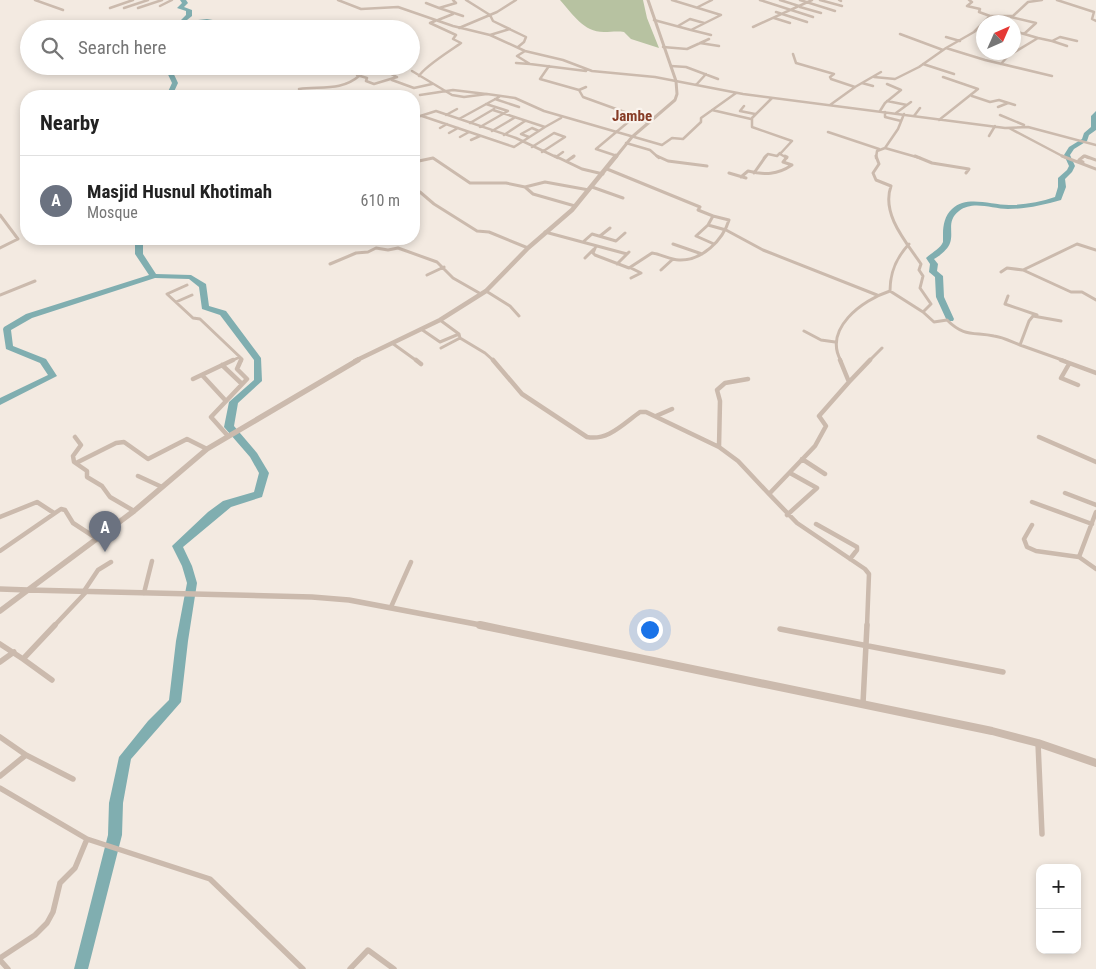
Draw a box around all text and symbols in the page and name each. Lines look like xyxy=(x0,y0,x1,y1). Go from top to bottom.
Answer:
north arrow xyxy=(976,15,1021,60)
search box xyxy=(20,20,420,75)
icon: search xyxy=(38,34,66,62)
text: Search here xyxy=(78,36,166,59)
district label: Jambe xyxy=(612,107,652,125)
text: Nearby xyxy=(40,111,99,135)
text: Masjid Husnul Khotimah xyxy=(87,180,272,203)
text: A xyxy=(51,191,61,210)
text: 610 m xyxy=(361,191,400,210)
text: Mosque xyxy=(87,203,138,222)
pin: A xyxy=(89,511,121,552)
your location xyxy=(637,617,663,643)
map controls xyxy=(1036,864,1081,954)
button: + xyxy=(1036,864,1081,909)
button: − xyxy=(1036,909,1081,954)

